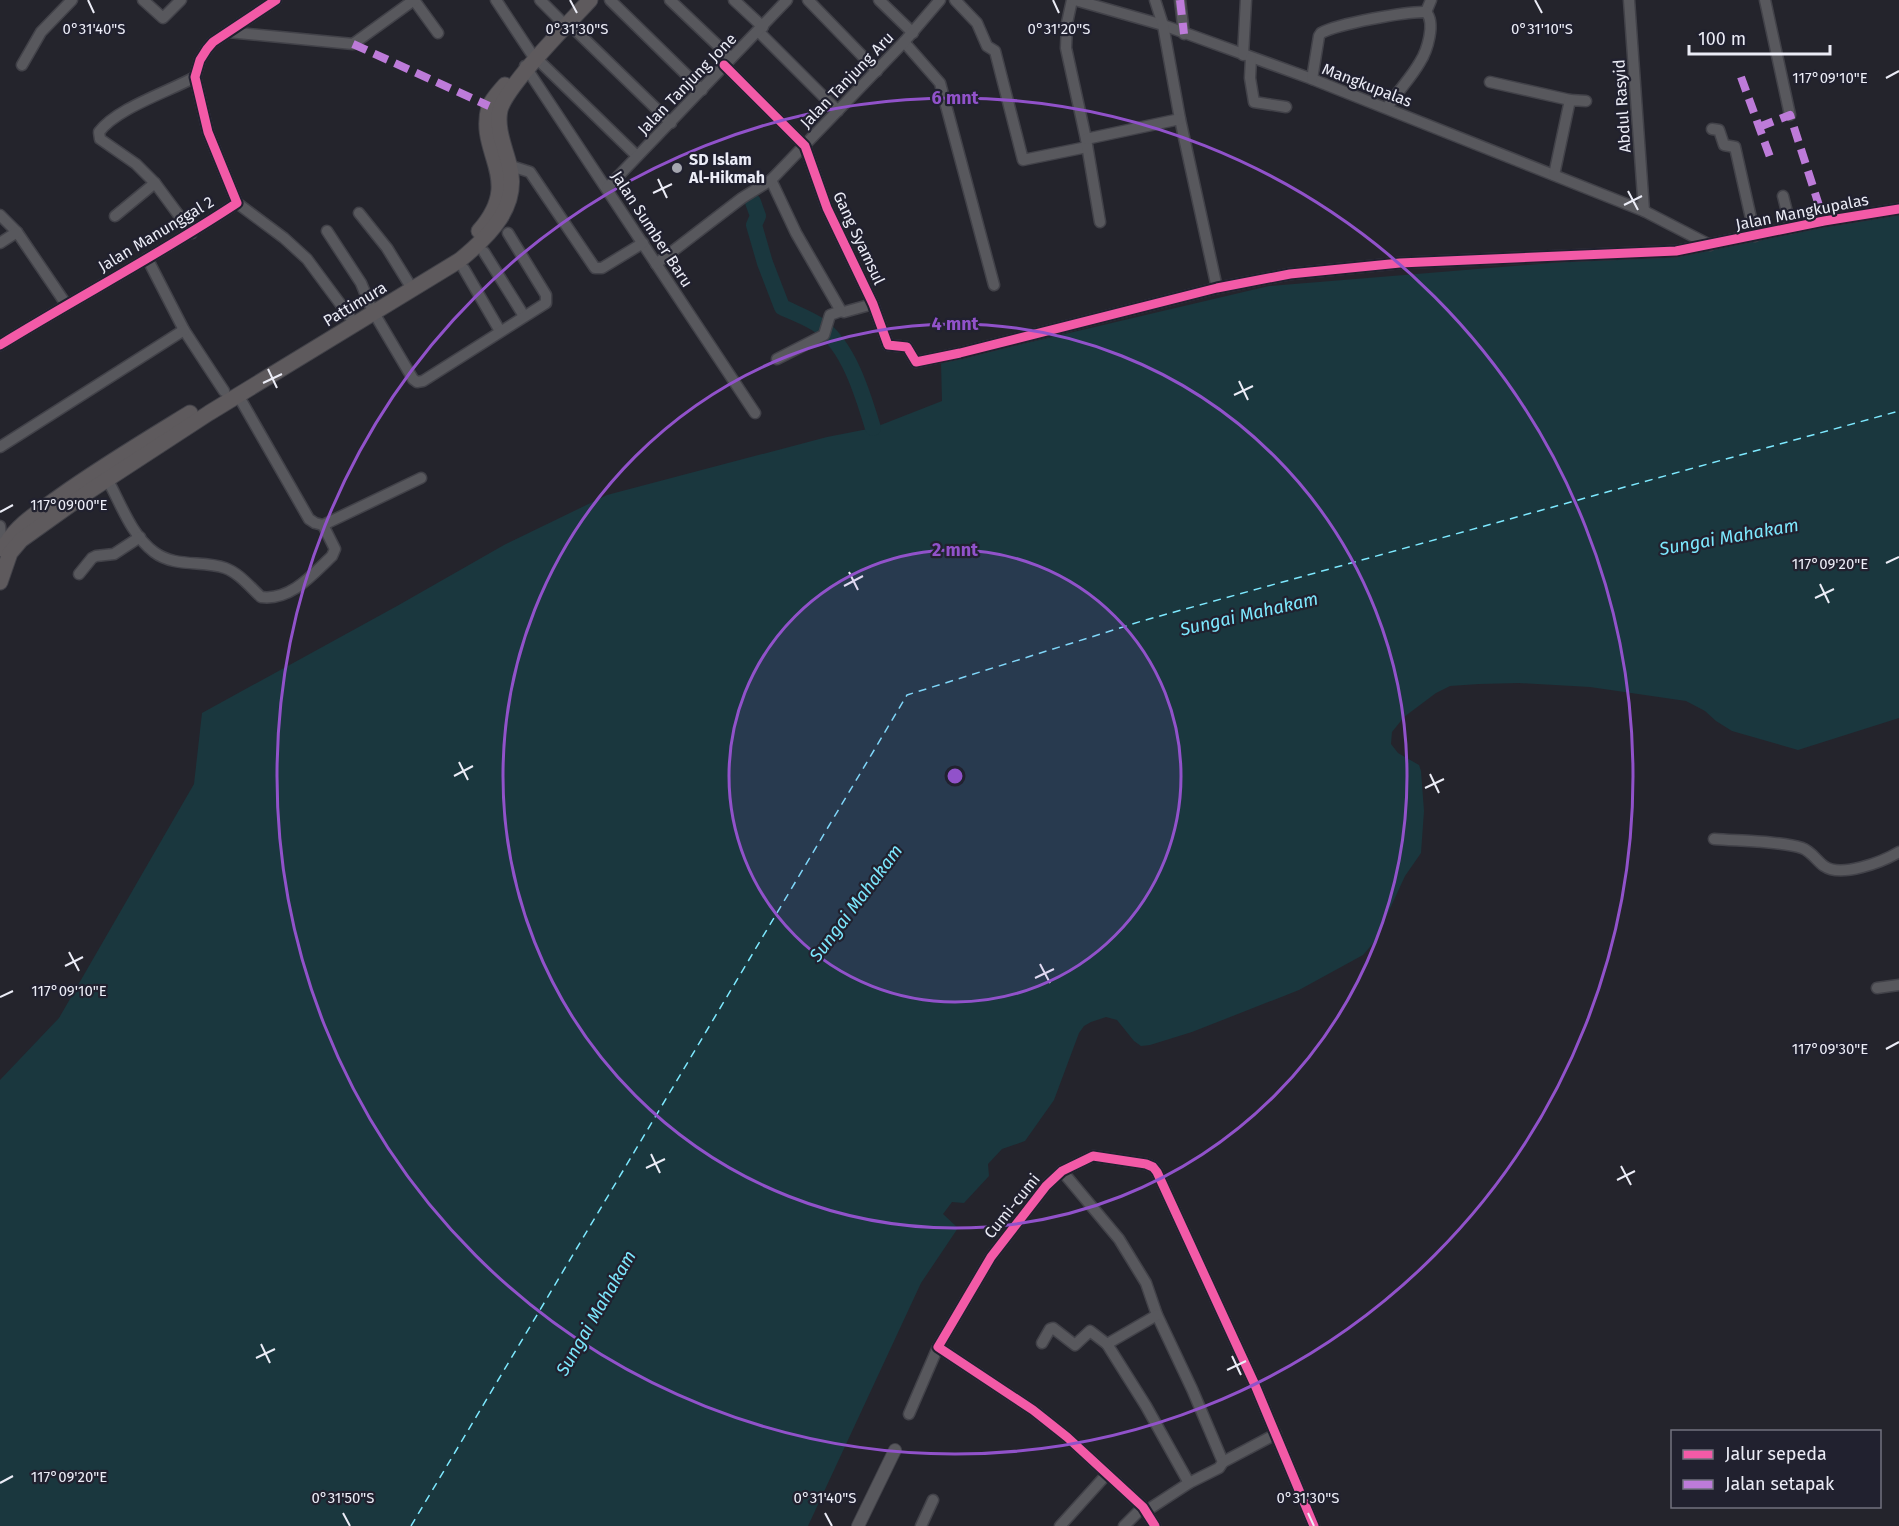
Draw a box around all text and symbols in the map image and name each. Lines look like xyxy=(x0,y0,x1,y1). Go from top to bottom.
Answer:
scale bar xyxy=(1689,18,1830,56)
text: 0°31'40"S xyxy=(63,20,125,38)
text: 0°31'30"S xyxy=(546,20,608,38)
text: 0°31'20"S xyxy=(1028,20,1090,38)
text: 0°31'10"S xyxy=(1511,20,1573,38)
street label: Jalan Tanjung Aru xyxy=(796,28,898,132)
text: 100 m xyxy=(1698,28,1746,50)
street label: Jalan Tanjung Jone xyxy=(634,29,740,139)
street label: Mangkupalas xyxy=(1319,59,1415,111)
street label: Abdul Rasyid xyxy=(1609,59,1635,153)
text: 117°09'10"E xyxy=(1792,69,1868,87)
text: 6 mnt xyxy=(932,87,980,109)
place label: SD Islam Al-Hikmah xyxy=(688,150,765,187)
marker: SD Islam Al-Hikmah xyxy=(670,161,684,175)
street label: Jalan Sumber Baru xyxy=(607,167,697,291)
street label: Gang Syamsul xyxy=(829,188,889,288)
street label: Jalan Mangkupalas xyxy=(1734,190,1870,234)
street label: Jalan Manunggal 2 xyxy=(95,192,217,276)
street label: Pattimura xyxy=(320,278,390,330)
text: 4 mnt xyxy=(932,313,980,335)
text: 117°09'00"E xyxy=(30,496,108,514)
water label: Sungai Mahakam xyxy=(1657,514,1800,560)
text: 2 mnt xyxy=(932,539,979,561)
text: 117°09'20"E xyxy=(1792,555,1868,573)
water label: Sungai Mahakam xyxy=(1177,587,1320,641)
centre of rings xyxy=(945,766,965,786)
water label: Sungai Mahakam xyxy=(804,840,907,967)
text: 117°09'10"E xyxy=(31,982,107,1000)
text: 117°09'30"E xyxy=(1792,1040,1868,1058)
street label: Cumi-cumi xyxy=(980,1170,1044,1242)
water label: Sungai Mahakam xyxy=(551,1246,641,1380)
legend xyxy=(1671,1430,1881,1508)
text: Jalur sepeda xyxy=(1725,1443,1827,1465)
text: 117°09'20"E xyxy=(31,1468,107,1486)
text: Jalan setapak xyxy=(1725,1473,1835,1495)
text: 0°31'50"S xyxy=(311,1489,375,1507)
text: 0°31'40"S xyxy=(794,1489,856,1507)
text: 0°31'30"S xyxy=(1277,1489,1339,1507)

